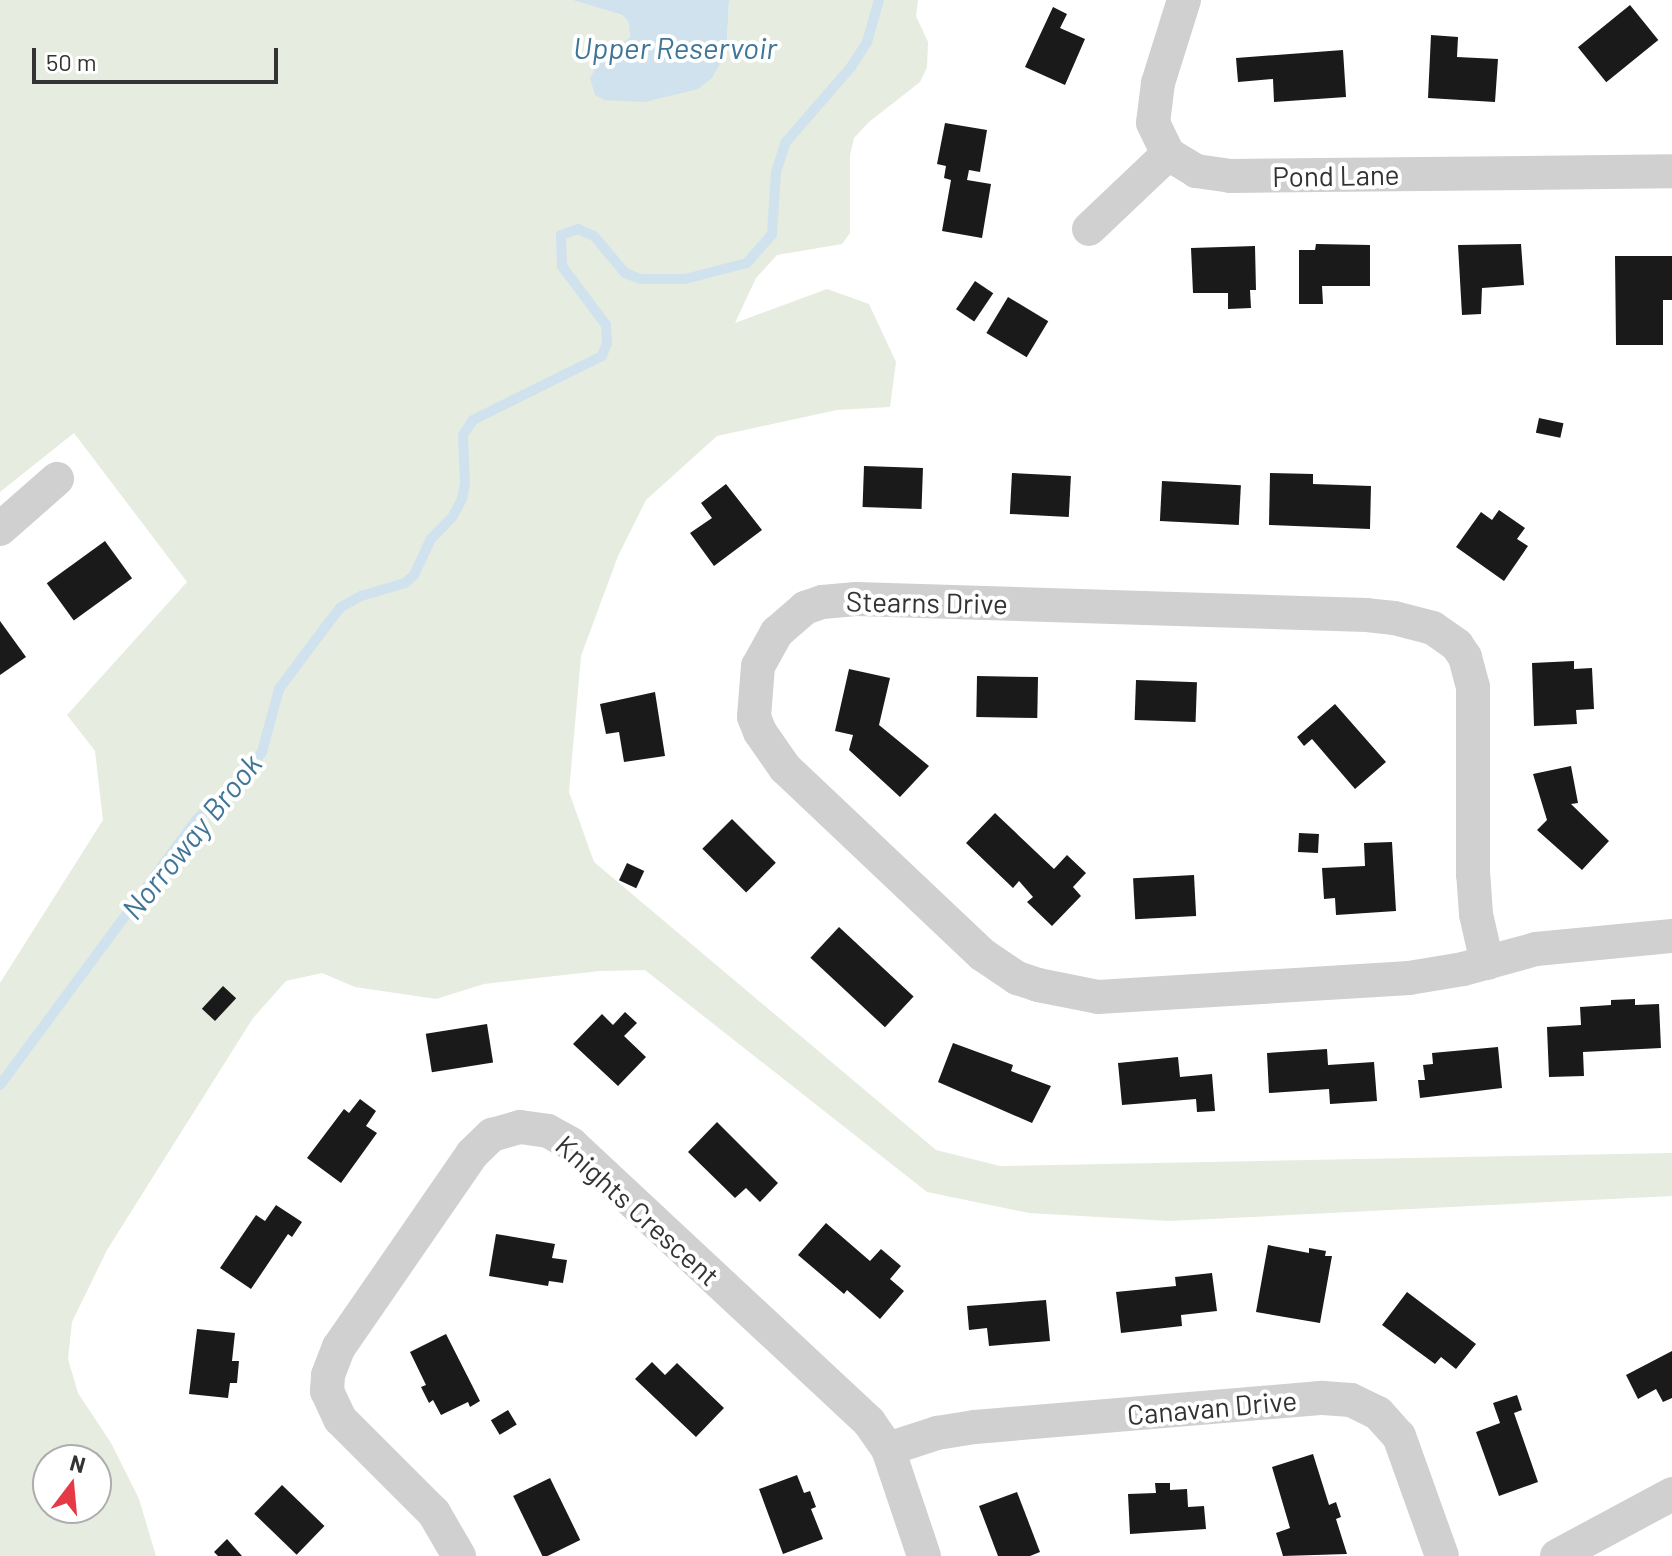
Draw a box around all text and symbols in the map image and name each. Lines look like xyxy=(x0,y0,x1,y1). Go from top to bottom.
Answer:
water label: Upper Reservoir xyxy=(573,29,777,65)
scale bar xyxy=(36,32,282,82)
text: 50 m xyxy=(46,47,97,76)
street label: Pond Lane xyxy=(1272,157,1400,193)
street label: Stearns Drive xyxy=(846,584,1008,620)
water label: Norroway Brook xyxy=(113,746,269,926)
street label: Knights Crescent xyxy=(549,1128,727,1292)
street label: Canavan Drive xyxy=(1126,1383,1298,1431)
north arrow xyxy=(32,1444,112,1524)
text: N xyxy=(67,1448,89,1477)

